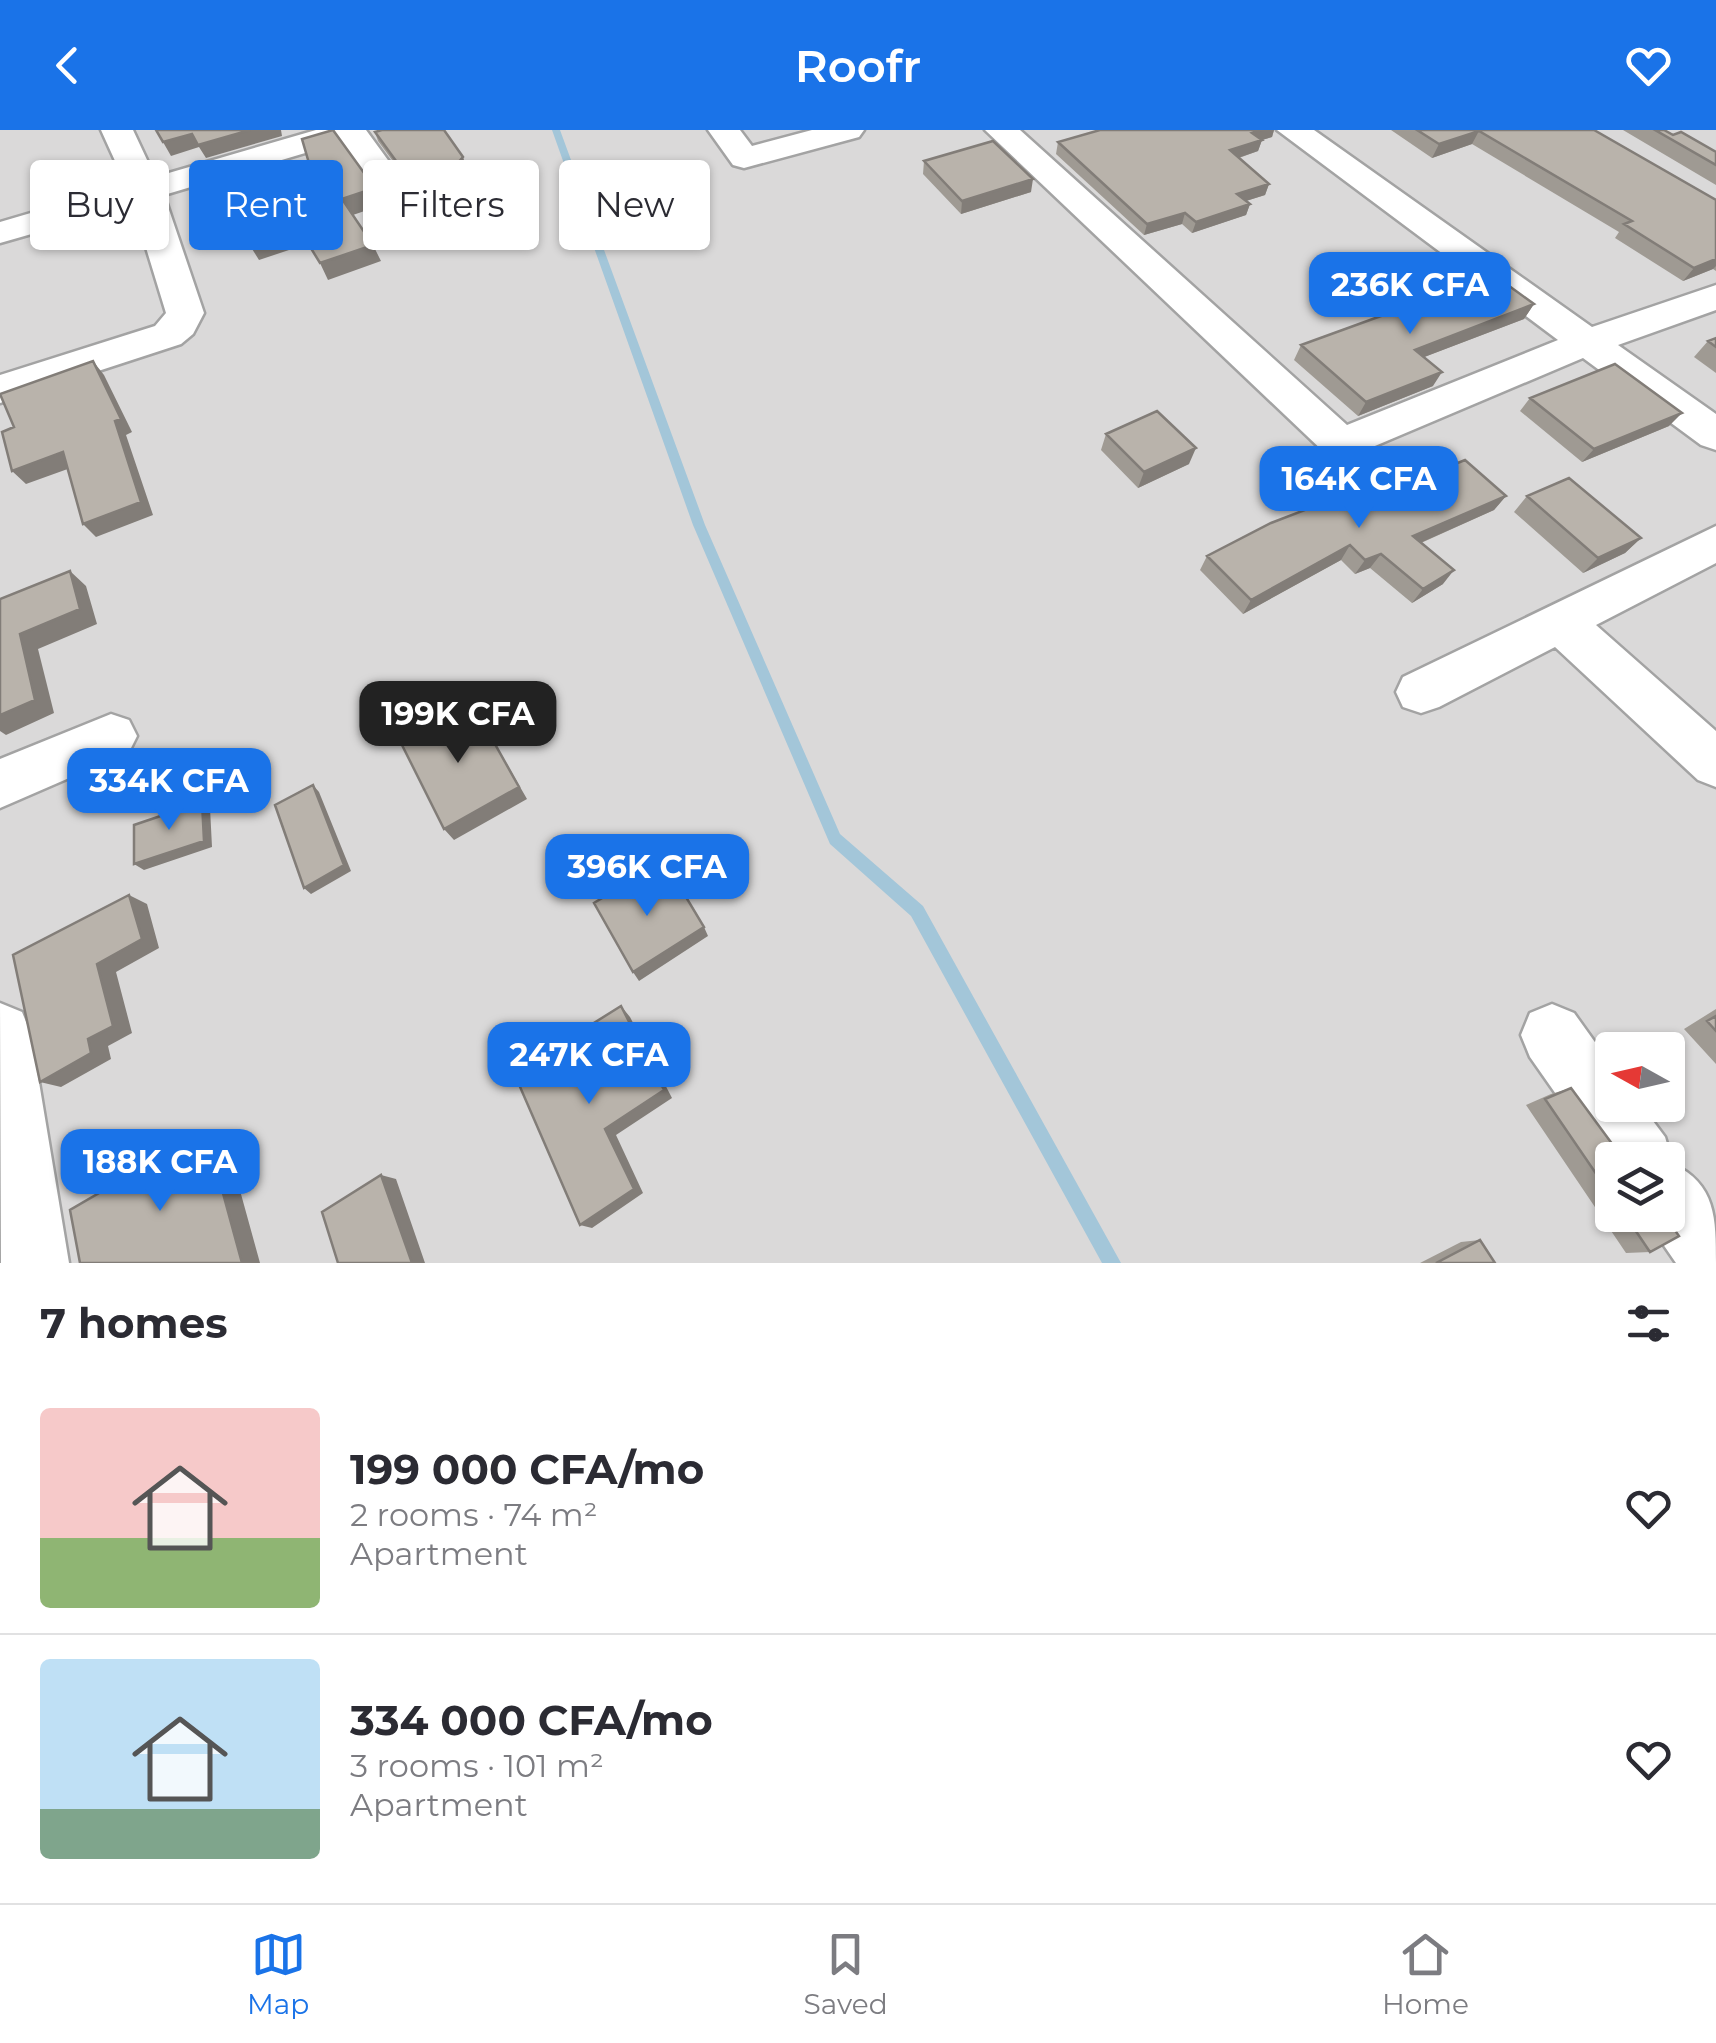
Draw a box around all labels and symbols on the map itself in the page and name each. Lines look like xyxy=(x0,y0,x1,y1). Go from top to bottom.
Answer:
pin: 236K CFA xyxy=(1307,252,1513,337)
pin: 164K CFA xyxy=(1256,446,1462,531)
pin: 199K CFA xyxy=(355,681,561,766)
pin: 334K CFA xyxy=(66,748,272,833)
pin: 396K CFA xyxy=(544,834,750,919)
pin: 247K CFA xyxy=(486,1022,692,1107)
north arrow xyxy=(1595,1032,1685,1122)
pin: 188K CFA xyxy=(57,1129,263,1214)

